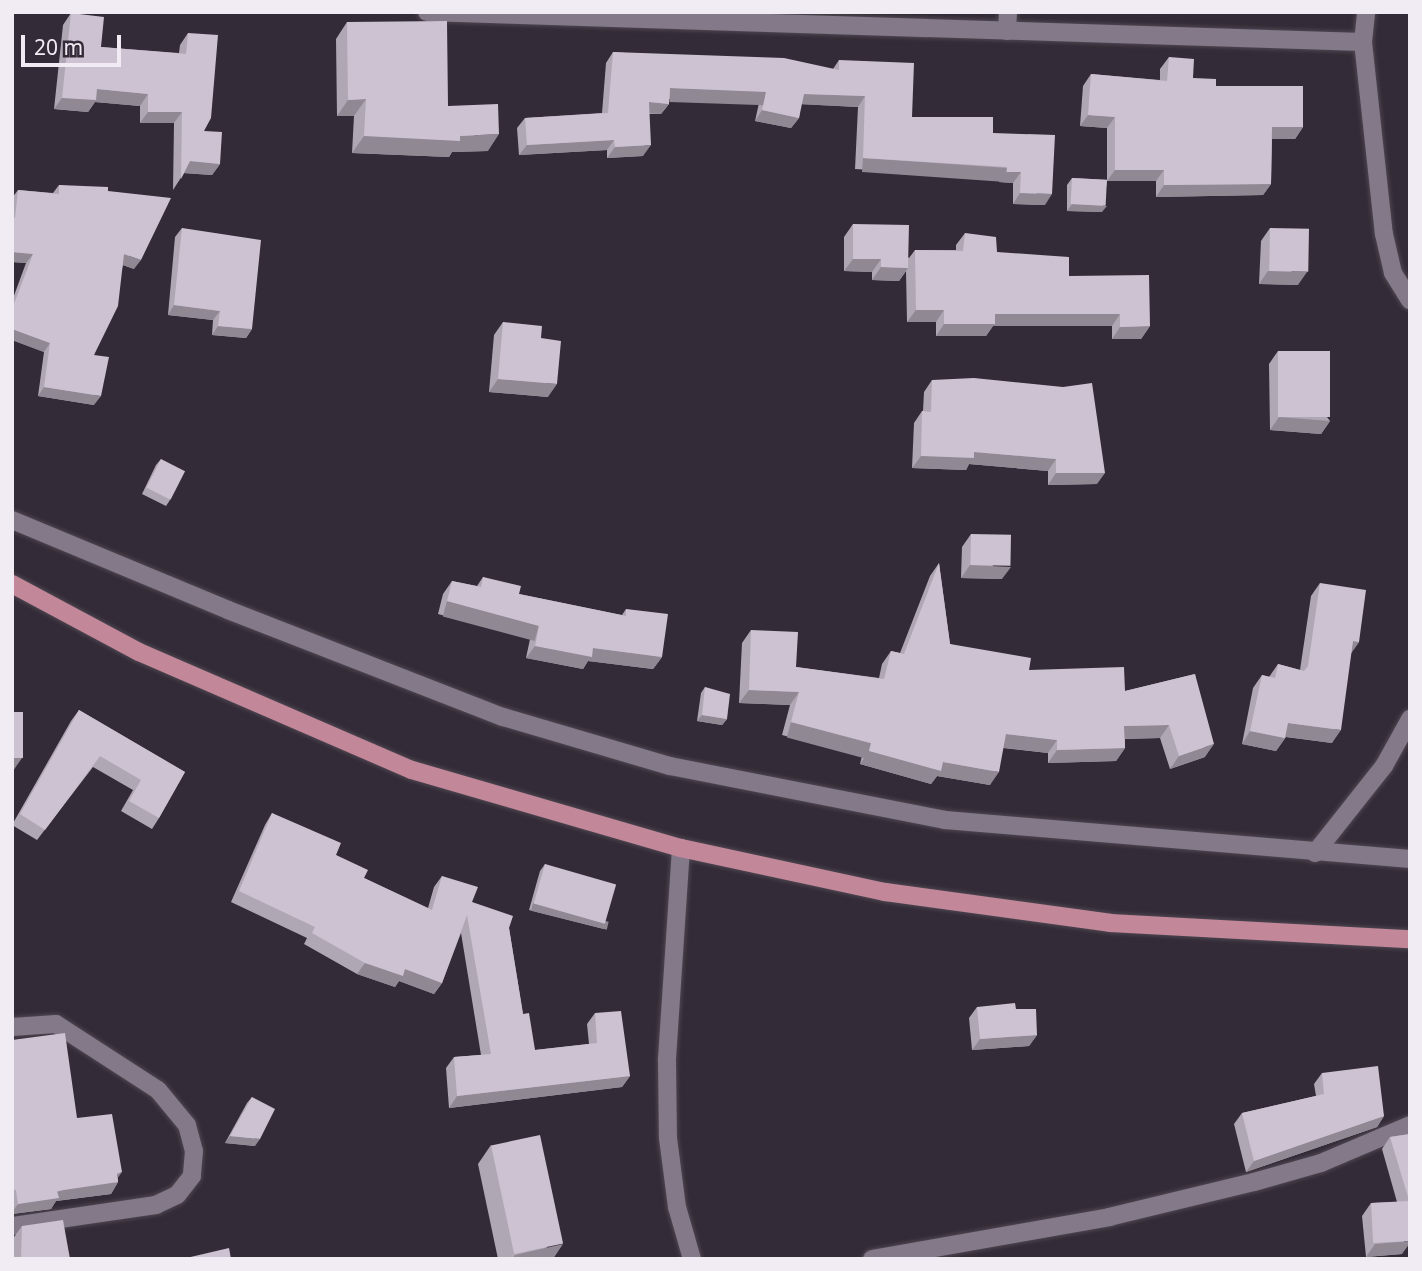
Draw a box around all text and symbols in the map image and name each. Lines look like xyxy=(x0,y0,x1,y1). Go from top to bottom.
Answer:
scale bar xyxy=(24,21,124,65)
text: 20 m xyxy=(34,33,83,61)

